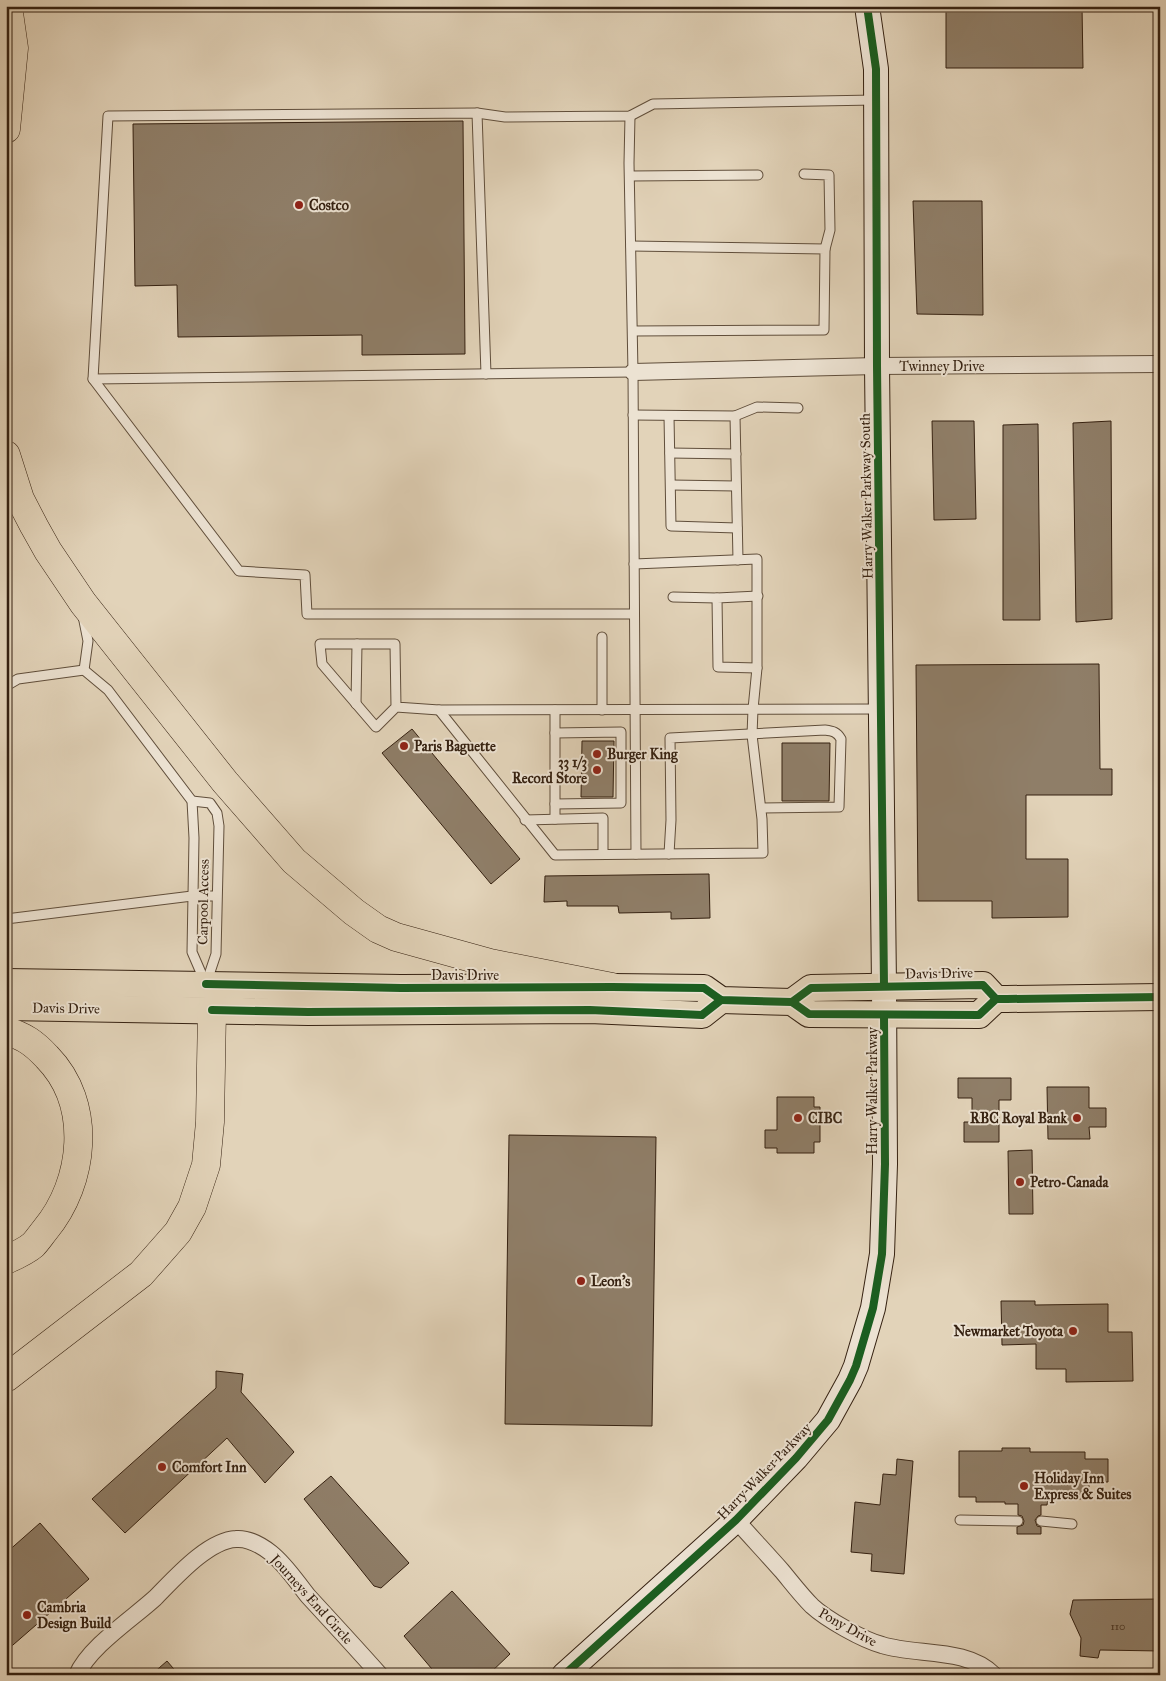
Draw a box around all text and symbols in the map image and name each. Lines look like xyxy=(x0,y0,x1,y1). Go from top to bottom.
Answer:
place label: Costco xyxy=(309,197,349,214)
marker: Costco xyxy=(293,199,305,211)
street label: Twinney Drive xyxy=(899,358,985,375)
street label: Harry Walker Parkway South xyxy=(857,413,876,579)
place label: Paris Baguette xyxy=(414,738,496,756)
marker: Paris Baguette xyxy=(398,740,410,752)
place label: Burger King xyxy=(607,746,678,764)
marker: Burger King xyxy=(591,748,603,760)
place label: 33 1/3 Record Store xyxy=(512,754,587,787)
marker: 33 1/3 Record Store xyxy=(591,764,603,776)
street label: Carpool Access xyxy=(194,859,213,945)
street label: Davis Drive xyxy=(905,964,973,983)
street label: Davis Drive xyxy=(431,967,499,984)
street label: Davis Drive xyxy=(32,999,100,1018)
street label: Harry Walker Parkway xyxy=(864,1027,881,1155)
place label: CIBC xyxy=(808,1110,842,1127)
place label: RBC Royal Bank xyxy=(970,1110,1067,1128)
marker: CIBC xyxy=(792,1112,804,1124)
marker: RBC Royal Bank xyxy=(1071,1112,1083,1124)
place label: Petro-Canada xyxy=(1030,1174,1110,1191)
marker: Petro-Canada xyxy=(1014,1176,1026,1188)
place label: Leon's xyxy=(591,1273,630,1290)
marker: Leon's xyxy=(575,1275,587,1287)
place label: Newmarket Toyota xyxy=(953,1323,1064,1341)
marker: Newmarket Toyota xyxy=(1067,1325,1079,1337)
street label: Harry Walker Parkway xyxy=(714,1419,815,1523)
place label: Comfort Inn xyxy=(172,1459,247,1476)
marker: Comfort Inn xyxy=(156,1461,168,1473)
place label: Holiday Inn Express & Suites xyxy=(1034,1470,1131,1504)
marker: Holiday Inn Express & Suites xyxy=(1018,1480,1030,1492)
street label: Journeys End Circle xyxy=(265,1549,357,1649)
place label: Cambria Design Build xyxy=(37,1599,112,1633)
street label: Pony Drive xyxy=(816,1604,880,1650)
marker: Cambria Design Build xyxy=(21,1609,33,1621)
house number: 110 xyxy=(1110,1620,1126,1633)

